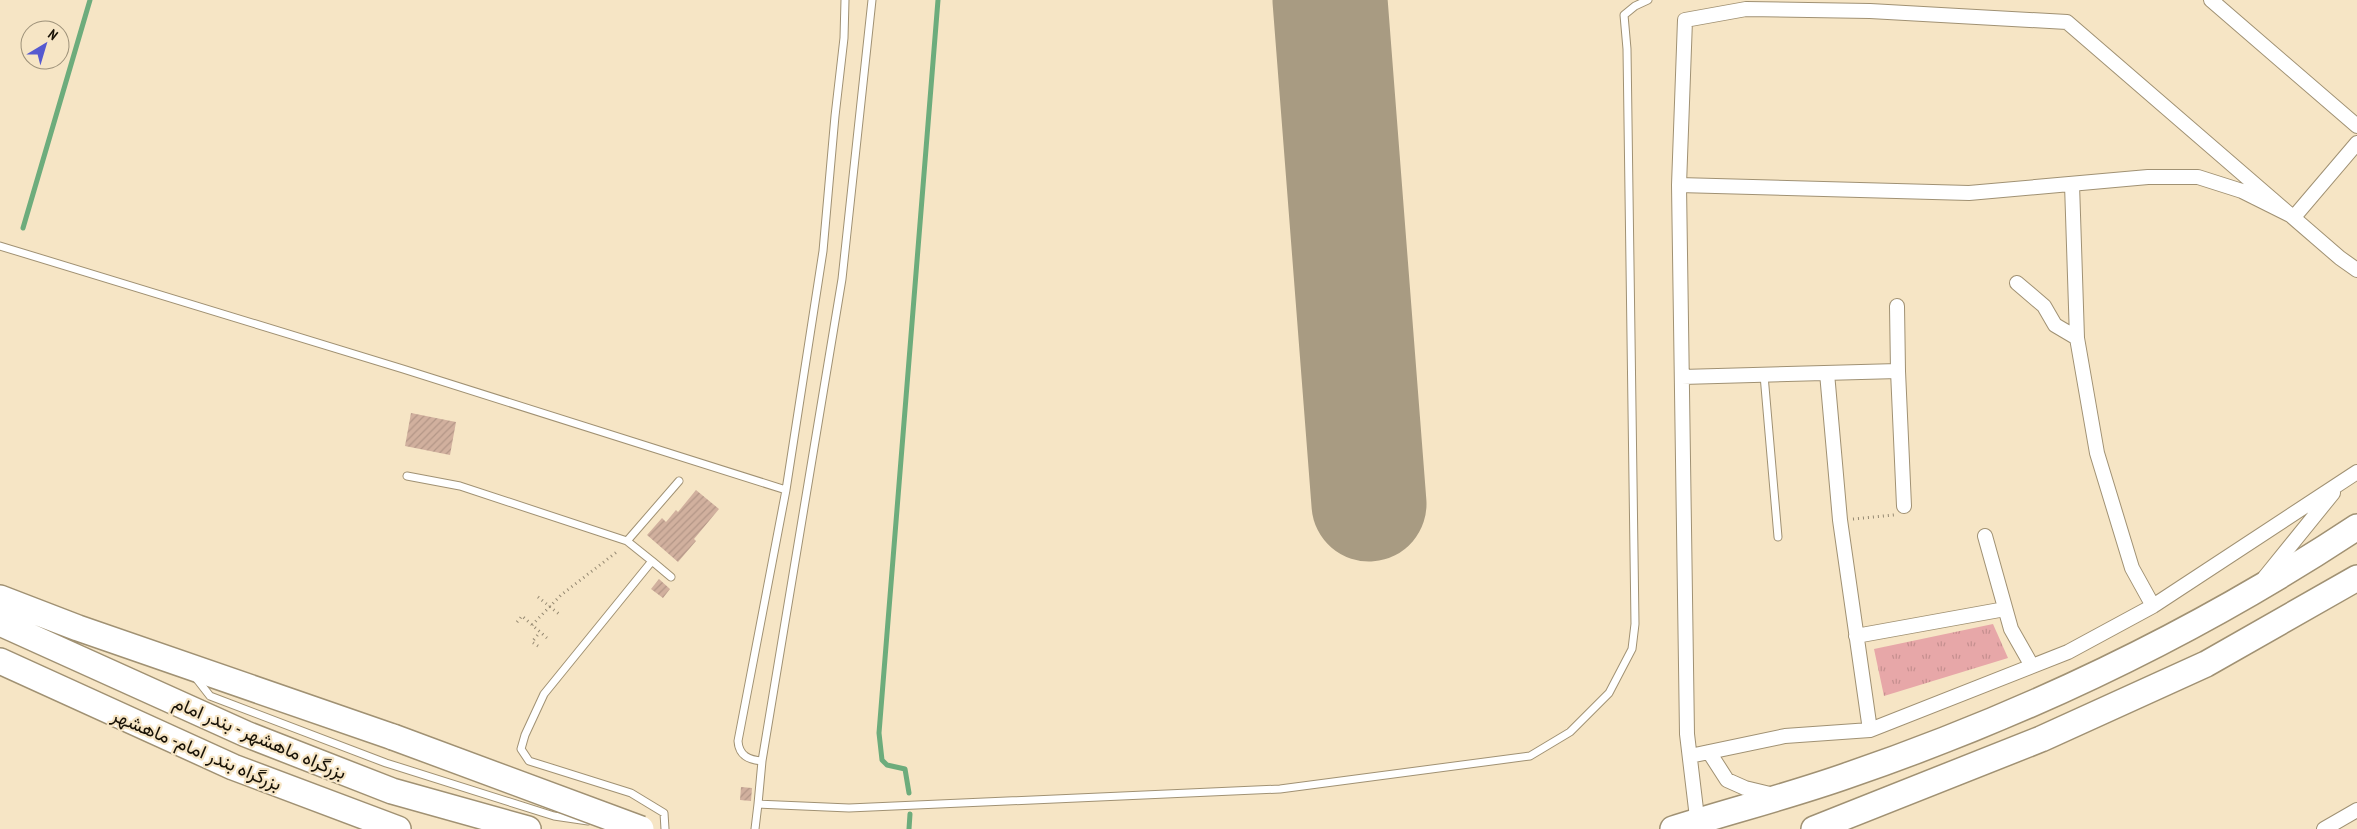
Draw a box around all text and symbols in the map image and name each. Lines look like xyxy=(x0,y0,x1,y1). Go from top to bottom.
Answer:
north arrow xyxy=(20,20,70,70)
text: N xyxy=(44,25,62,44)
street label: بزرگراه ماهشهر - بندر امام xyxy=(169,690,350,785)
street label: بزرگراه بندر امام- ماهشهر xyxy=(107,702,285,797)

